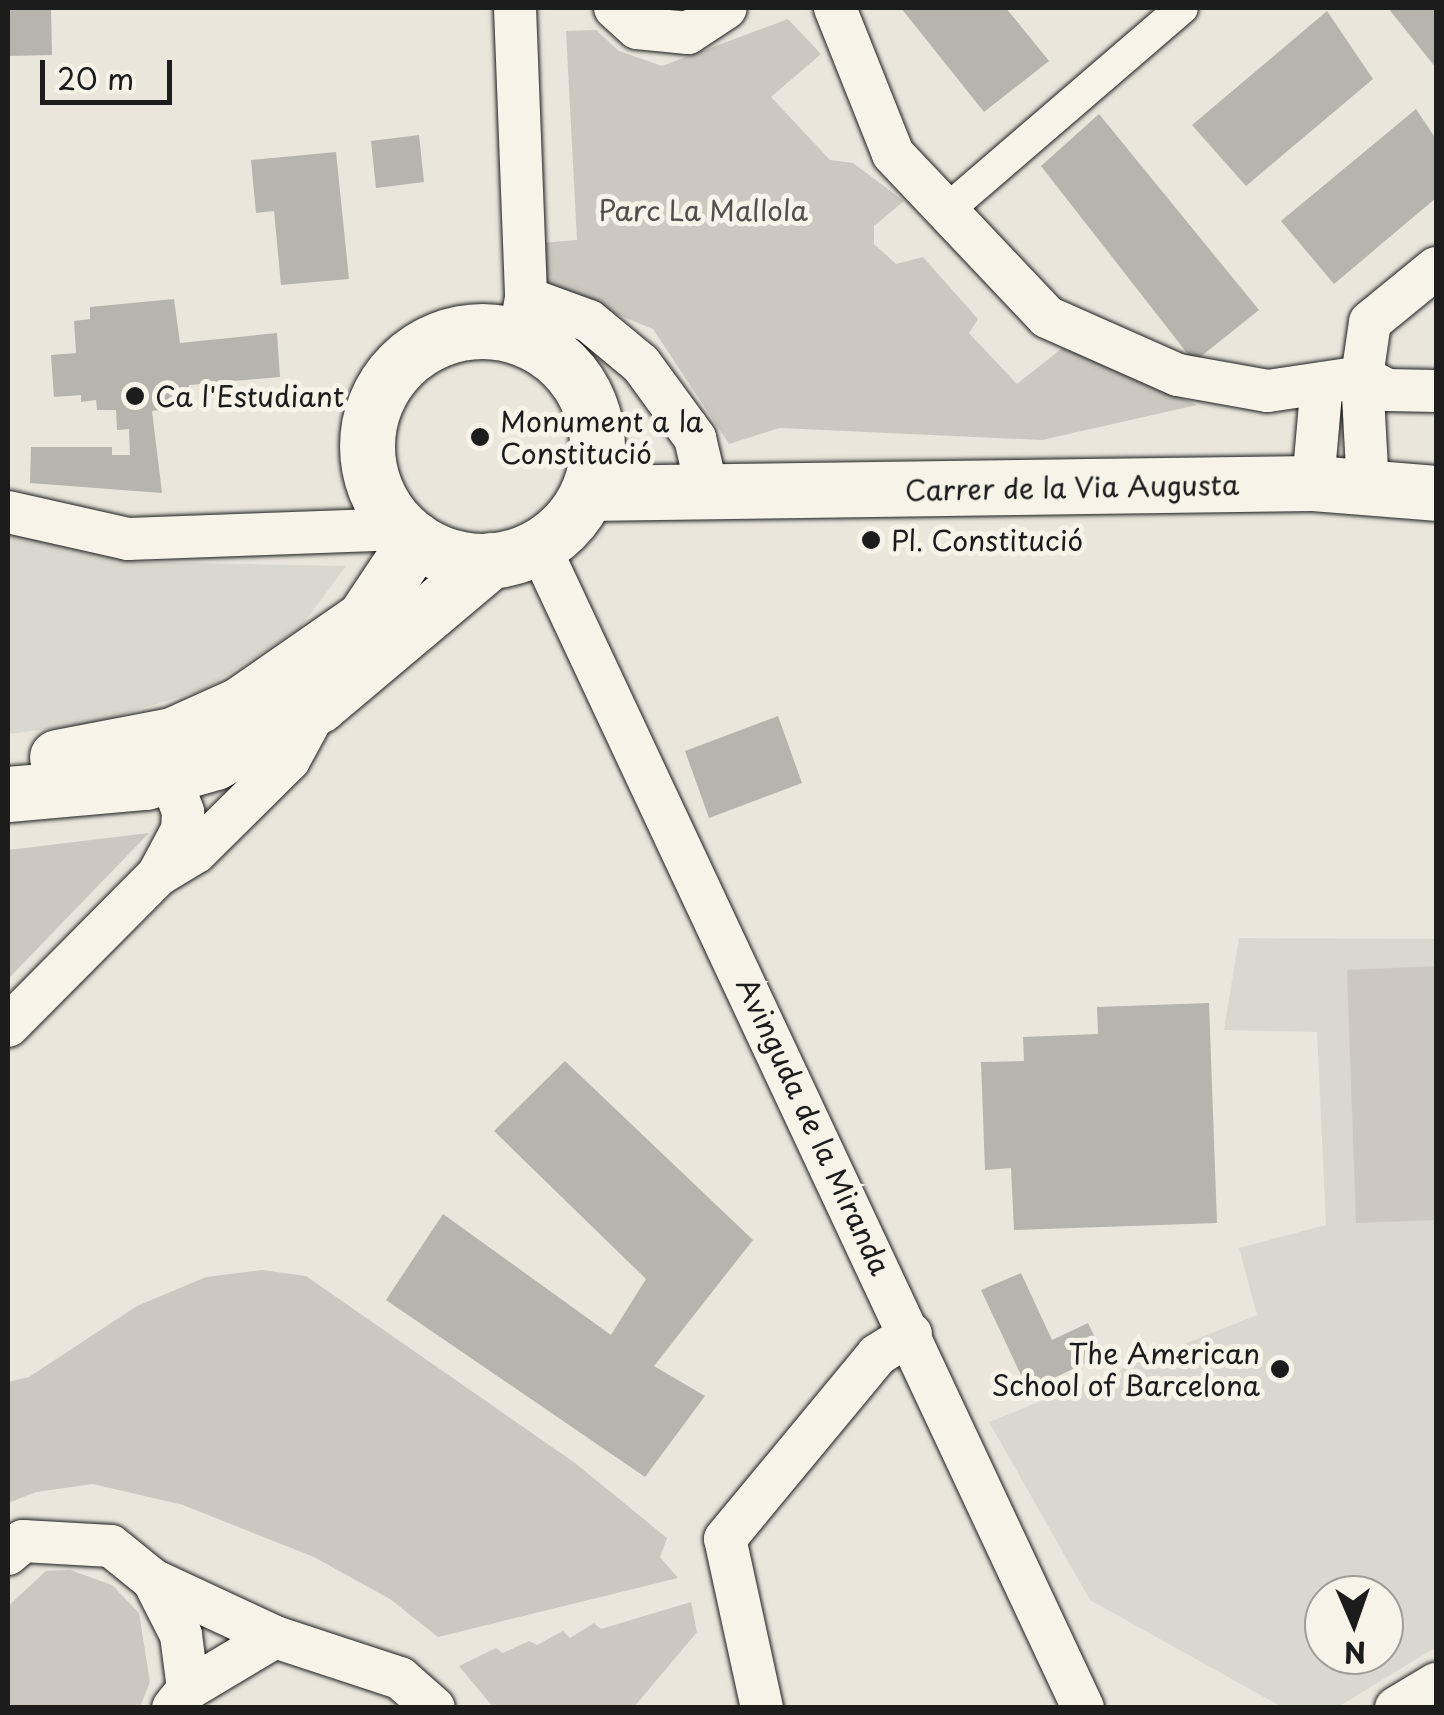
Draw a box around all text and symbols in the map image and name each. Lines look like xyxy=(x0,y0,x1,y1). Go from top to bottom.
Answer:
scale bar xyxy=(45,40,178,102)
text: 20 m xyxy=(57,55,134,100)
park label: Parc La Mallola xyxy=(597,193,809,227)
place label: Ca l'Estudiant xyxy=(155,379,345,413)
marker: Ca l'Estudiant xyxy=(124,385,146,407)
place label: Monument a la Constitució xyxy=(500,404,704,470)
marker: Monument a la Constitució xyxy=(469,426,491,448)
street label: Carrer de la Via Augusta xyxy=(902,467,1242,507)
place label: Pl. Constitució xyxy=(891,523,1084,557)
marker: Pl. Constitució xyxy=(860,529,882,551)
street label: Avinguda de la Miranda xyxy=(730,972,898,1280)
place label: The American School of Barcelona xyxy=(991,1336,1260,1402)
marker: The American School of Barcelona xyxy=(1269,1358,1291,1380)
north arrow xyxy=(1304,1575,1404,1675)
text: N xyxy=(1343,1632,1367,1675)

